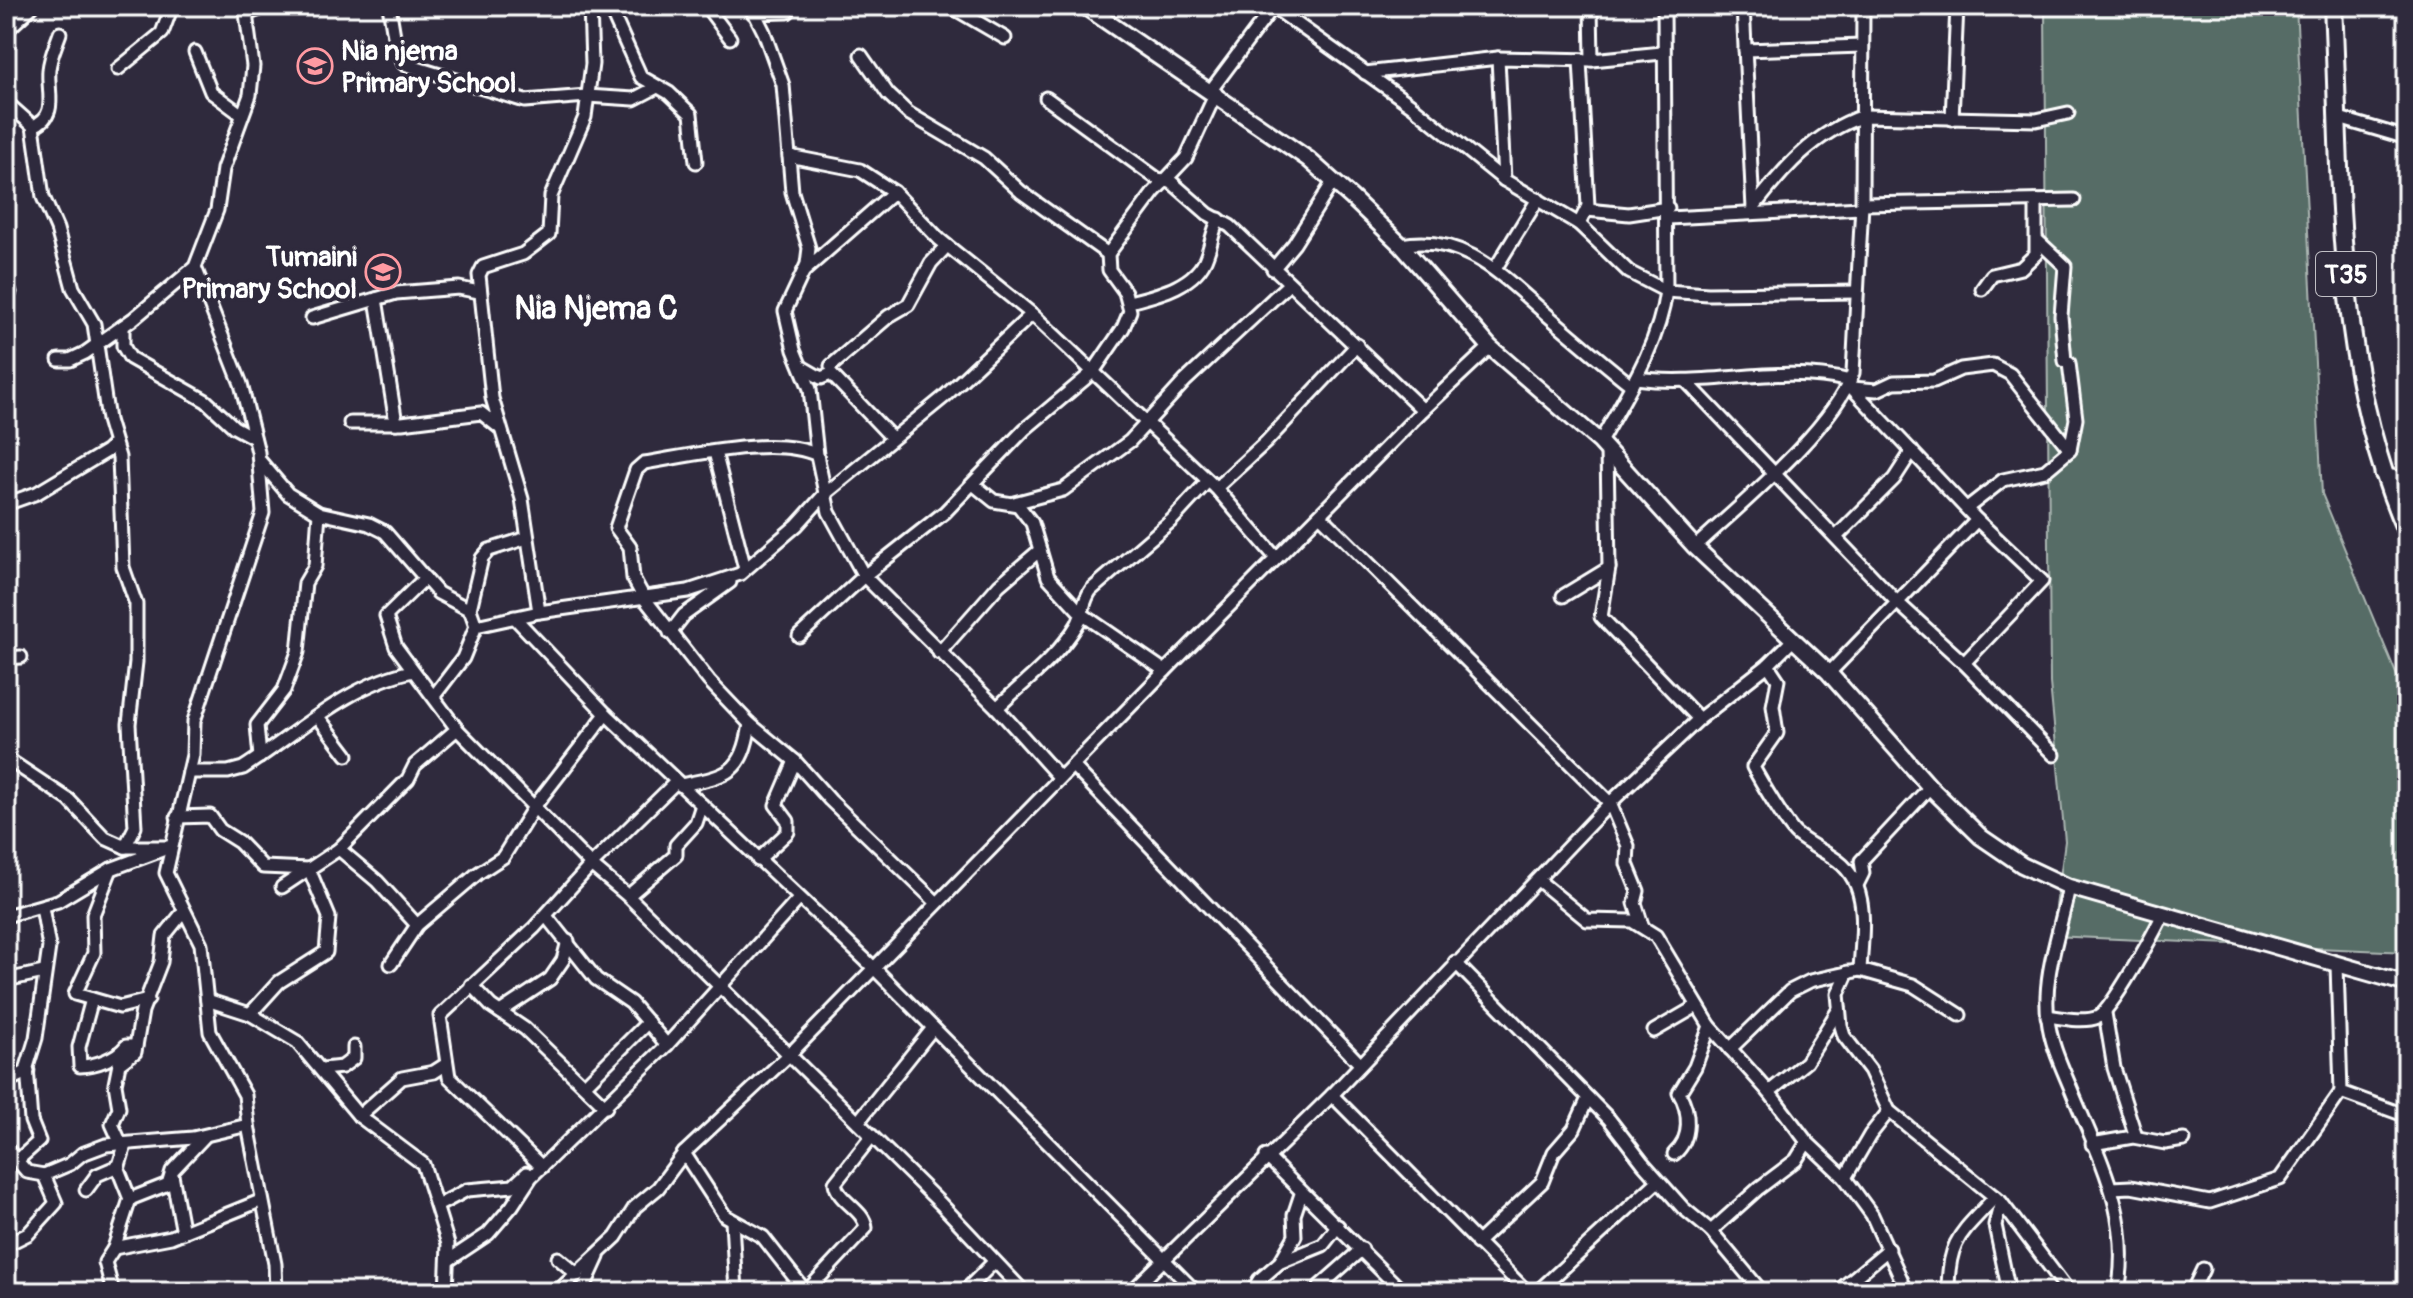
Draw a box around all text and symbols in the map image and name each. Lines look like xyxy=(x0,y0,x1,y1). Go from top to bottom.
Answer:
place label: Nia njema Primary School xyxy=(341,34,517,101)
school or university icon: Nia njema Primary School xyxy=(296,47,334,85)
place label: Tumaini Primary School xyxy=(181,240,357,307)
road number: T35 xyxy=(2316,252,2376,296)
school or university icon: Tumaini Primary School xyxy=(364,253,402,291)
district label: Nia Njema C xyxy=(514,289,678,329)

